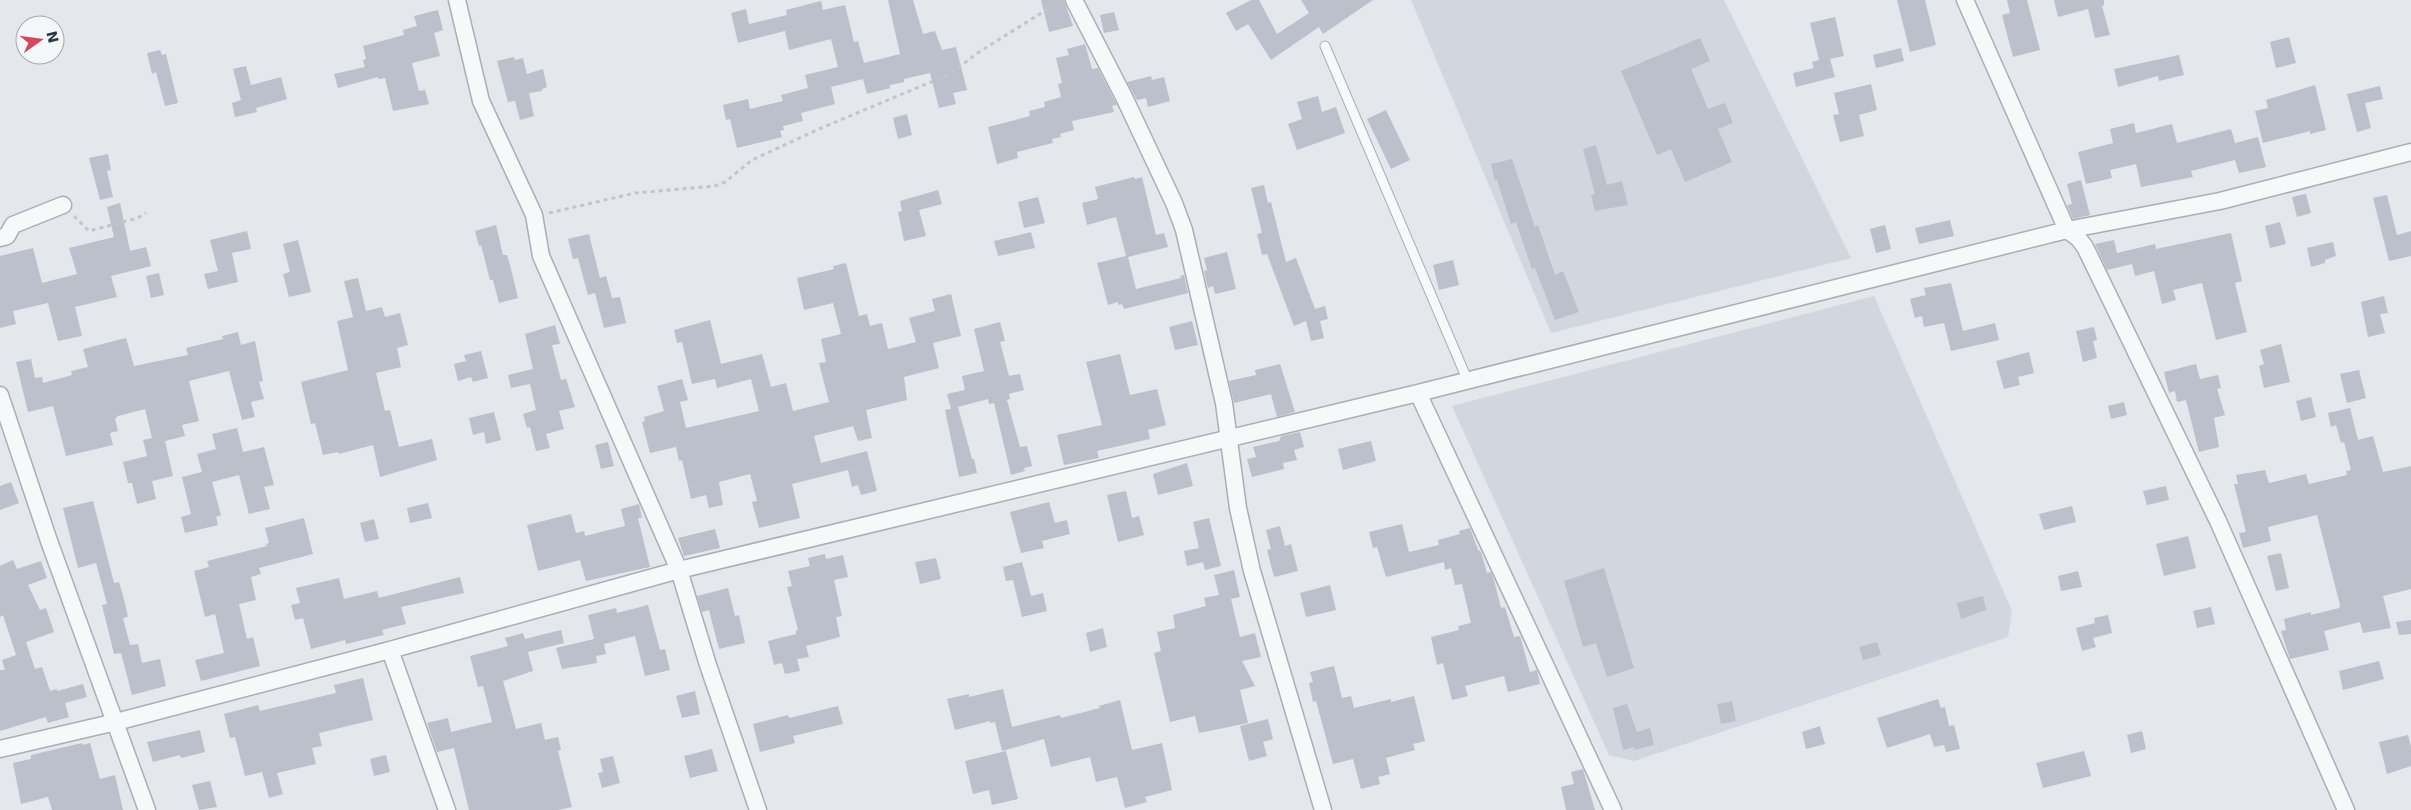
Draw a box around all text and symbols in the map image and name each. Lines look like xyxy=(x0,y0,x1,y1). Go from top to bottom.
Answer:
north arrow xyxy=(15,15,65,65)
text: N xyxy=(43,29,62,44)

